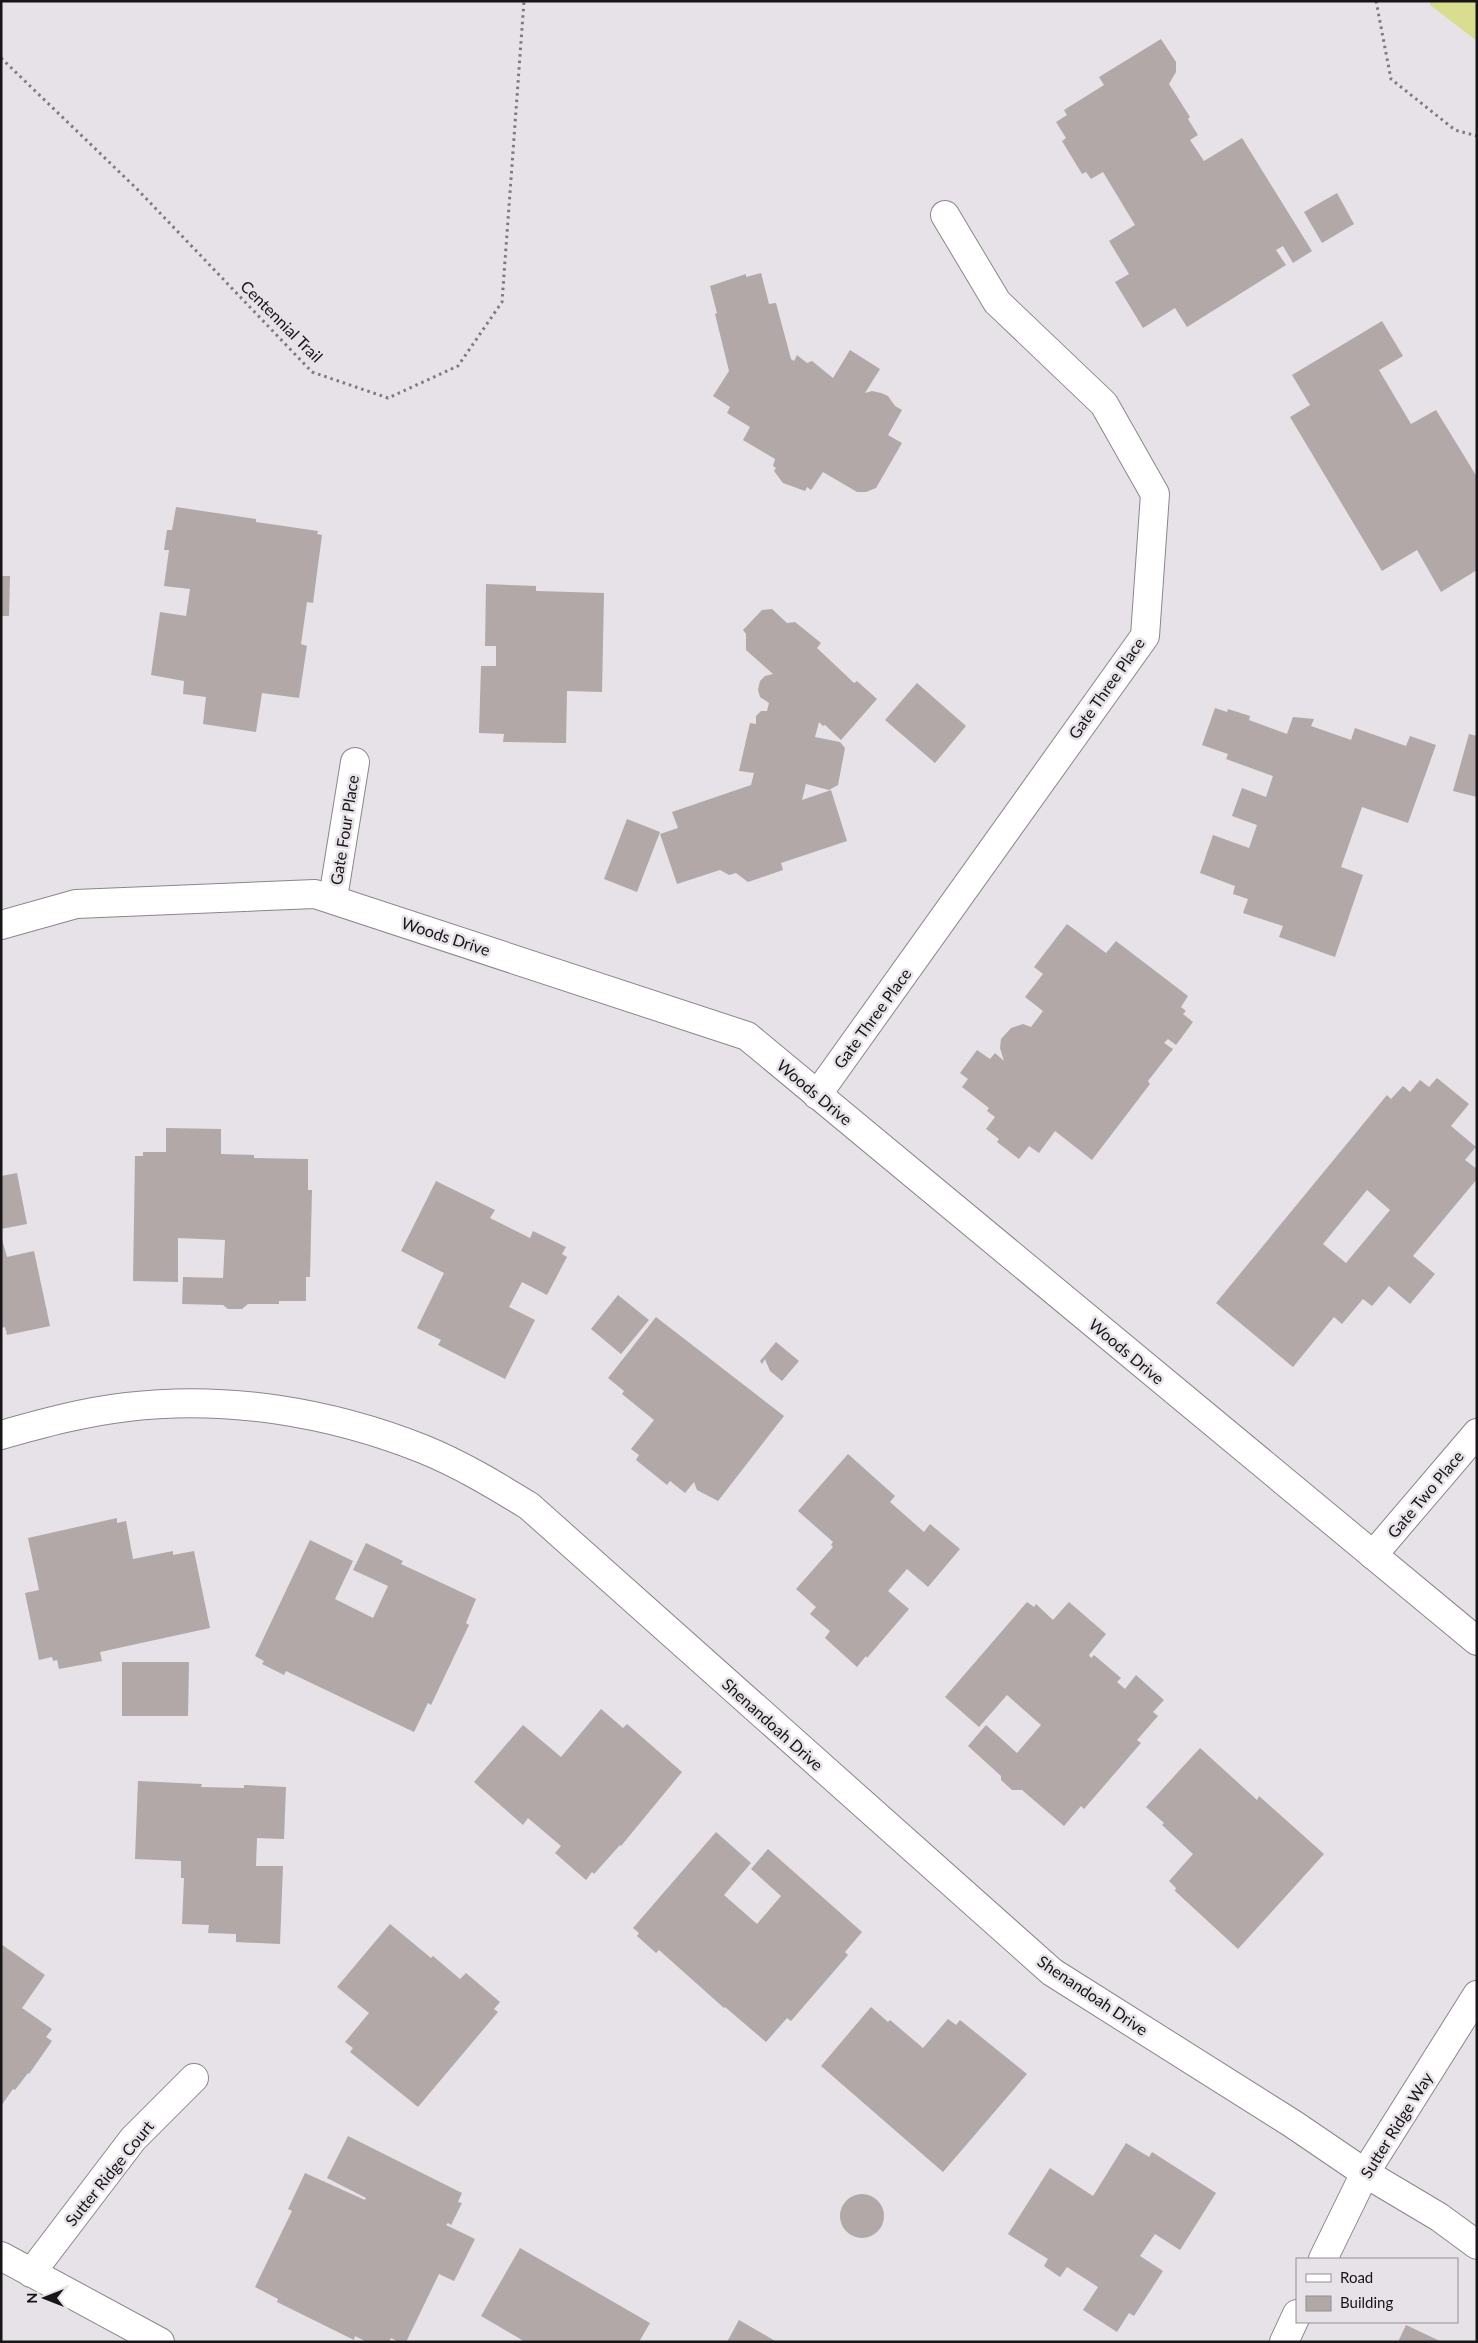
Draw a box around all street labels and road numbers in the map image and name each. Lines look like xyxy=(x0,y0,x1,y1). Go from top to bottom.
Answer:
street label: Centennial Trail xyxy=(237,276,327,366)
street label: Gate Three Place xyxy=(1064,634,1148,742)
street label: Gate Four Place xyxy=(326,774,362,886)
street label: Woods Drive xyxy=(399,913,493,959)
street label: Gate Three Place xyxy=(829,964,915,1072)
street label: Woods Drive xyxy=(774,1055,856,1129)
street label: Woods Drive xyxy=(1086,1314,1168,1388)
street label: Gate Two Place xyxy=(1383,1446,1467,1542)
street label: Shenandoah Drive xyxy=(719,1674,827,1774)
street label: Shenandoah Drive xyxy=(1034,1951,1152,2039)
street label: Sutter Ridge Way xyxy=(1356,2068,1437,2181)
street label: Sutter Ridge Court xyxy=(61,2116,157,2229)

